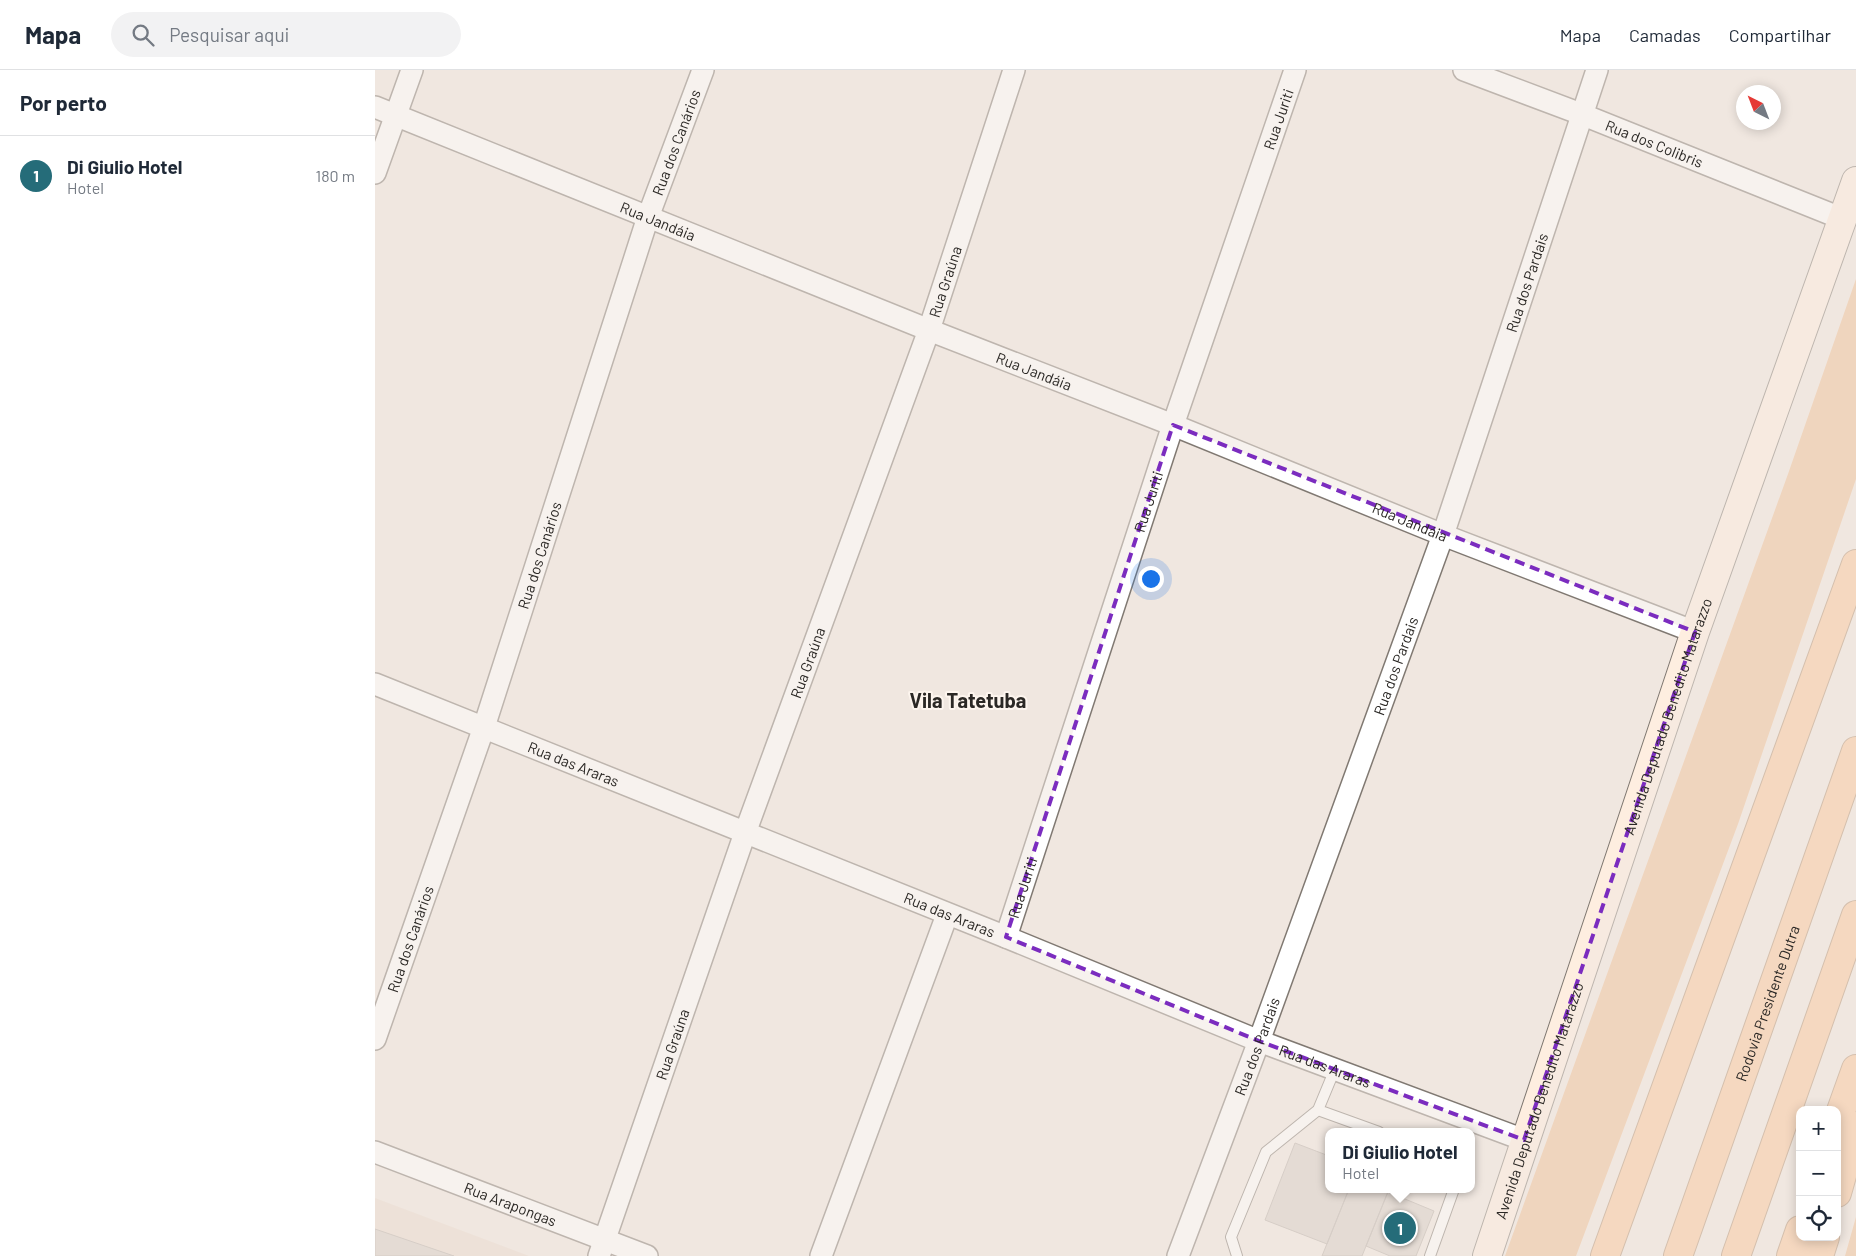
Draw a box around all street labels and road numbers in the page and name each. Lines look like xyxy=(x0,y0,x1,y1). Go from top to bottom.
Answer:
street label: Rua Juriti xyxy=(1259,86,1297,152)
street label: Rua dos Canários xyxy=(648,87,704,198)
street label: Rua dos Colibris xyxy=(1603,116,1706,171)
street label: Rua Jandáia xyxy=(618,198,698,244)
street label: Rua dos Pardais xyxy=(1502,231,1551,335)
street label: Rua Graúna xyxy=(925,244,965,320)
street label: Rua Jandáia xyxy=(994,348,1074,394)
street label: Rua Juriti xyxy=(1130,469,1166,534)
street label: Rua Jandáia xyxy=(1370,498,1450,545)
street label: Rua dos Canários xyxy=(514,499,565,611)
street label: Avenida Deputado Benedito Matarazzo xyxy=(1619,596,1715,837)
street label: Rua dos Pardais xyxy=(1369,614,1422,717)
street label: Rua Graúna xyxy=(786,625,829,700)
street label: Rua das Araras xyxy=(525,737,622,790)
street label: Rua Juriti xyxy=(1004,855,1040,920)
street label: Rua dos Canários xyxy=(383,883,437,995)
street label: Rua das Araras xyxy=(901,888,998,941)
street label: Rodovia Presidente Dutra xyxy=(1731,923,1803,1084)
street label: Avenida Deputado Benedito Matarazzo xyxy=(1491,980,1587,1221)
street label: Rua dos Pardais xyxy=(1230,995,1283,1098)
street label: Rua Graúna xyxy=(651,1006,693,1082)
street label: Rua das Araras xyxy=(1277,1040,1374,1091)
street label: Rua Arapongas xyxy=(462,1178,559,1230)

